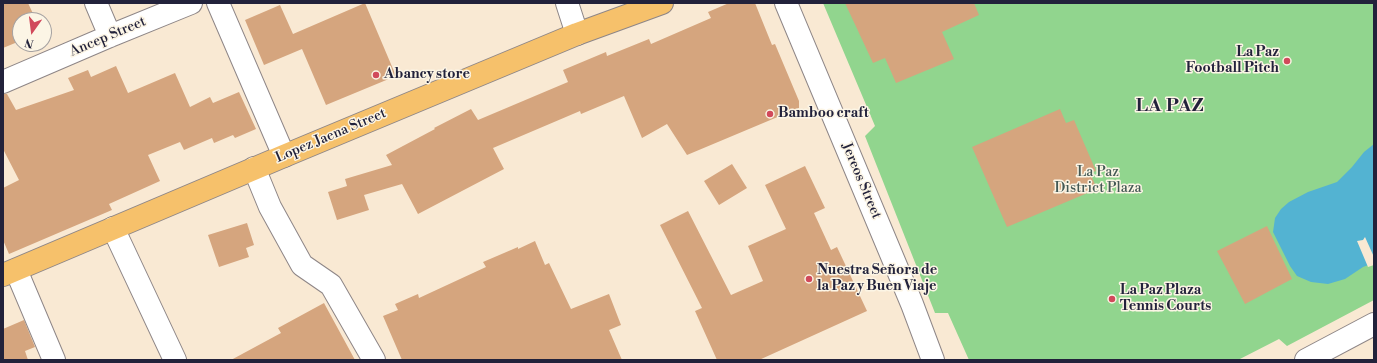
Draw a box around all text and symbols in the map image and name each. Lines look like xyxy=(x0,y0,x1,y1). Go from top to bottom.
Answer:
north arrow xyxy=(12,12,52,52)
street label: Ancep Street xyxy=(67,13,149,61)
text: N xyxy=(23,35,35,51)
place label: La Paz Football Pitch xyxy=(1186,45,1279,78)
marker: La Paz Football Pitch xyxy=(1282,56,1292,66)
place label: Abancy store xyxy=(384,67,470,83)
marker: Abancy store xyxy=(371,70,381,80)
district label: LA PAZ xyxy=(1136,96,1204,118)
street label: Lopez Jaena Street xyxy=(273,105,389,167)
place label: Bamboo craft xyxy=(778,106,869,122)
marker: Bamboo craft xyxy=(765,109,775,119)
street label: Jereos Street xyxy=(837,140,885,222)
park label: La Paz District Plaza xyxy=(1054,165,1142,198)
place label: Nuestra Señora de la Paz y Buen Viaje xyxy=(817,263,937,296)
marker: Nuestra Señora de la Paz y Buen Viaje xyxy=(804,274,814,284)
place label: La Paz Plaza Tennis Courts xyxy=(1120,283,1211,316)
marker: La Paz Plaza Tennis Courts xyxy=(1107,294,1117,304)

